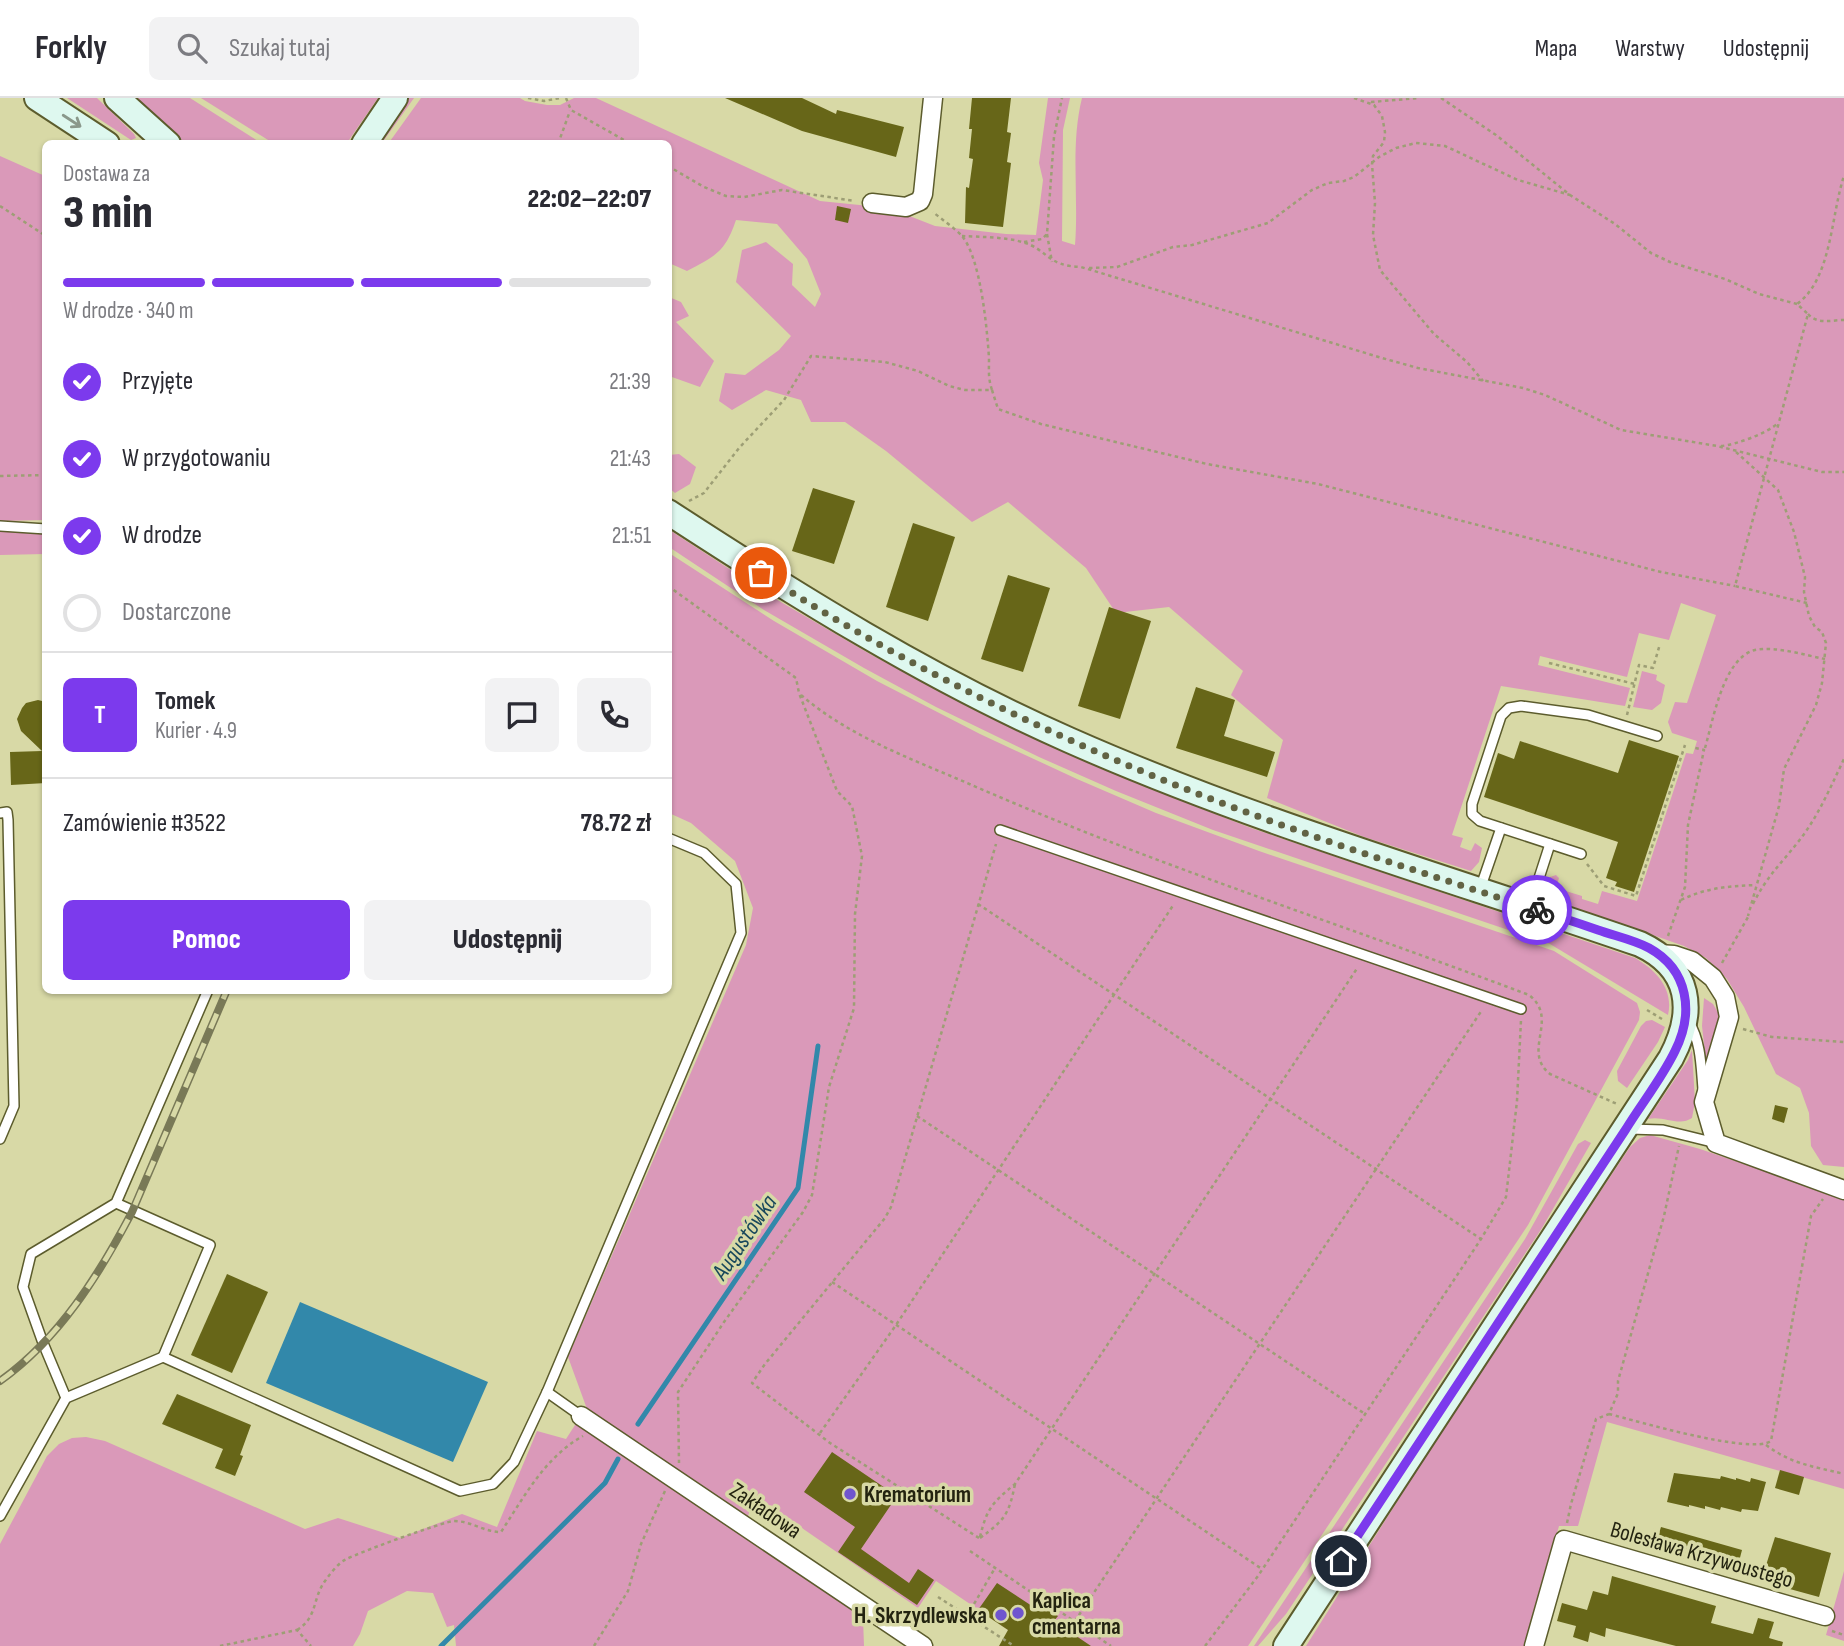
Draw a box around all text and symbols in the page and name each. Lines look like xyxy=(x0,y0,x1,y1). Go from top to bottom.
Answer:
search box xyxy=(149,17,639,80)
text: Forkly xyxy=(35,28,107,68)
icon: search xyxy=(173,29,211,67)
text: Szukaj tutaj xyxy=(229,33,330,64)
text: Mapa xyxy=(1535,34,1577,63)
text: Warstwy xyxy=(1615,34,1685,63)
text: Udostępnij xyxy=(1723,34,1809,63)
one-way arrow xyxy=(62,113,81,128)
text: Dostawa za xyxy=(63,160,150,188)
text: 22:02–22:07 xyxy=(528,184,651,215)
text: 3 min xyxy=(63,186,153,241)
text: W drodze · 340 m xyxy=(63,297,194,325)
icon: check xyxy=(63,363,101,401)
text: Przyjęte xyxy=(122,366,193,397)
text: 21:39 xyxy=(609,368,651,396)
icon: check xyxy=(63,440,101,478)
text: W przygotowaniu xyxy=(122,443,271,474)
text: 21:43 xyxy=(610,445,651,473)
icon: check xyxy=(63,517,101,555)
text: W drodze xyxy=(122,520,202,551)
text: 21:51 xyxy=(612,522,651,550)
pin xyxy=(731,543,791,603)
icon: bag xyxy=(742,554,780,592)
text: Dostarczone xyxy=(122,597,231,628)
button: chat xyxy=(485,678,559,752)
button: phone xyxy=(577,678,651,752)
text: Tomek xyxy=(155,686,215,717)
text: T xyxy=(94,700,106,731)
text: Kurier · 4.9 xyxy=(155,717,237,745)
text: Zamówienie #3522 xyxy=(63,808,226,839)
text: 78.72 zł xyxy=(581,808,651,839)
courier xyxy=(1502,875,1572,945)
icon: bike xyxy=(1518,891,1556,929)
button: Pomoc xyxy=(63,900,350,980)
button: Udostępnij xyxy=(364,900,651,980)
water label: Augustówka xyxy=(705,1189,783,1286)
street label: Zakładowa xyxy=(724,1477,807,1545)
place label: Krematorium xyxy=(864,1481,971,1509)
marker: Krematorium xyxy=(842,1486,858,1502)
street label: Bolesława Krzywoustego xyxy=(1607,1515,1796,1594)
pin xyxy=(1311,1531,1371,1591)
icon: home xyxy=(1322,1542,1360,1580)
place label: Kaplica cmentarna xyxy=(1032,1587,1121,1641)
place label: H. Skrzydlewska xyxy=(854,1602,987,1630)
marker: Kaplica cmentarna xyxy=(1010,1605,1026,1621)
marker: H. Skrzydlewska xyxy=(993,1607,1009,1623)

